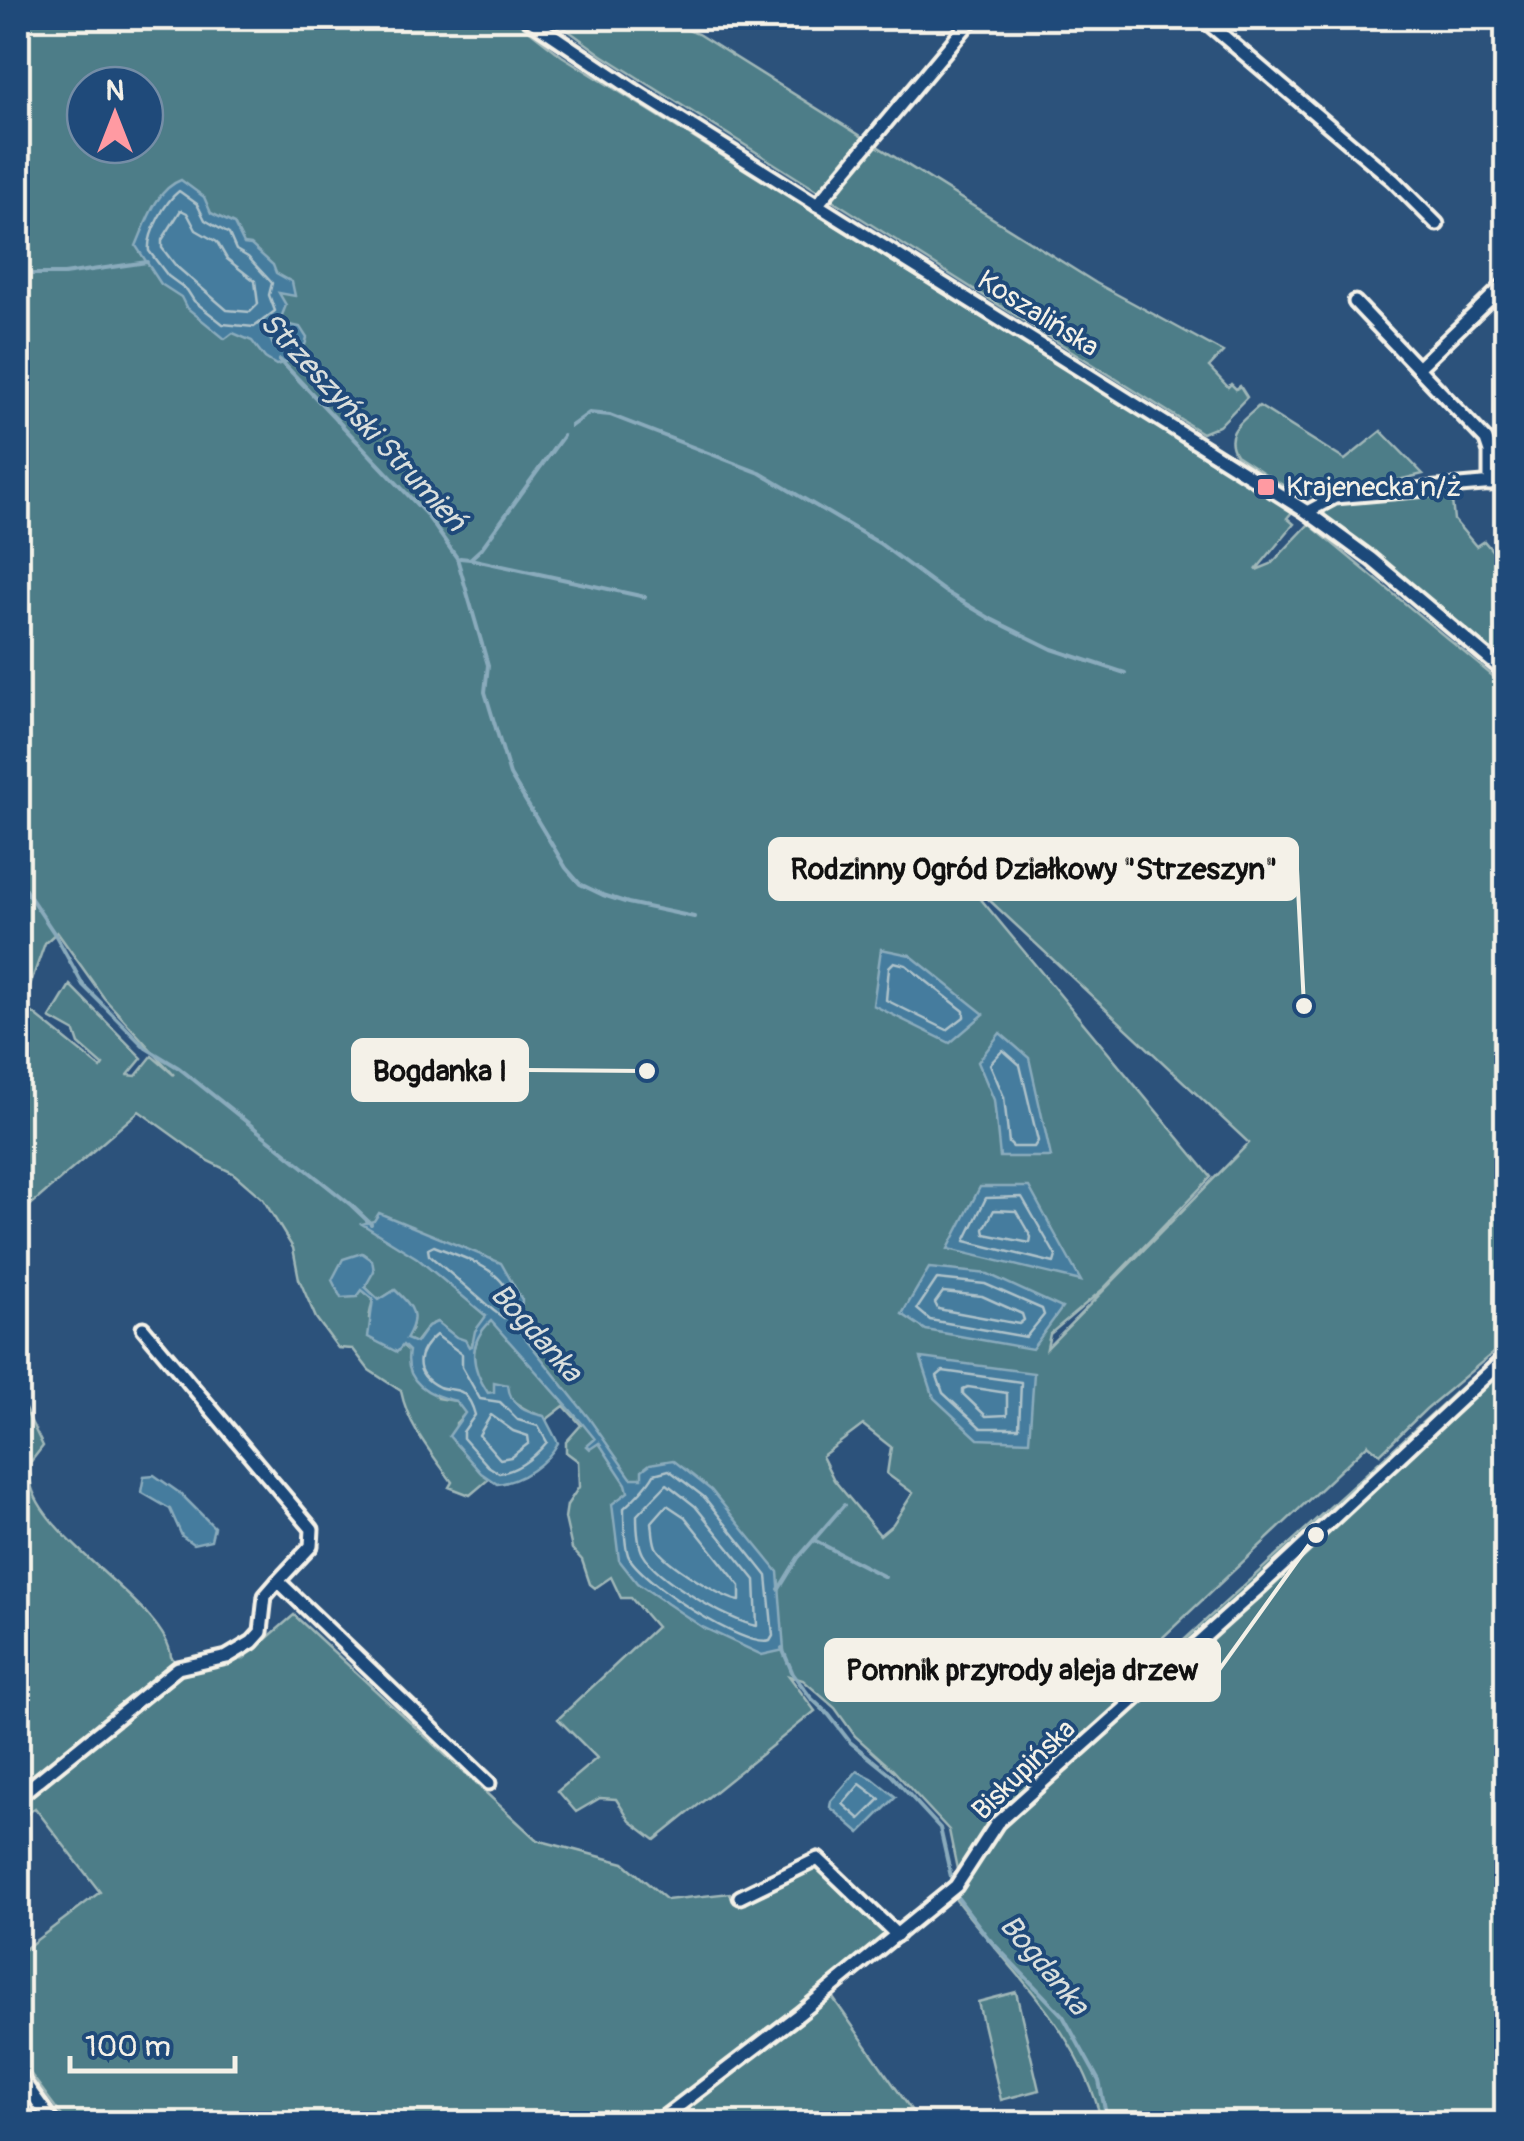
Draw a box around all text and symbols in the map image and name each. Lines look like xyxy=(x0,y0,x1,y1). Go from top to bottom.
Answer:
north arrow xyxy=(65,65,165,165)
text: N xyxy=(106,74,124,109)
street label: Koszalińska xyxy=(971,263,1105,365)
water label: Strzeszyński Strumień xyxy=(252,305,475,541)
place label: Krajenecka n/ż xyxy=(1286,470,1461,505)
marker: Krajenecka n/ż xyxy=(1255,476,1277,498)
callout: Rodzinny Ogród Działkowy "Strzeszyn" xyxy=(770,839,1297,899)
text: Rodzinny Ogród Działkowy "Strzeszyn" xyxy=(791,851,1277,888)
callout: Bogdanka I xyxy=(353,1040,527,1100)
text: Bogdanka I xyxy=(373,1053,507,1090)
water label: Bogdanka xyxy=(482,1276,591,1391)
callout: Pomnik przyrody aleja drzew xyxy=(826,1640,1219,1700)
text: Pomnik przyrody aleja drzew xyxy=(846,1652,1199,1689)
street label: Biskupińska xyxy=(965,1712,1083,1828)
water label: Bogdanka xyxy=(991,1907,1098,2024)
scale bar xyxy=(70,2011,235,2073)
text: 100 m xyxy=(85,2028,171,2065)

